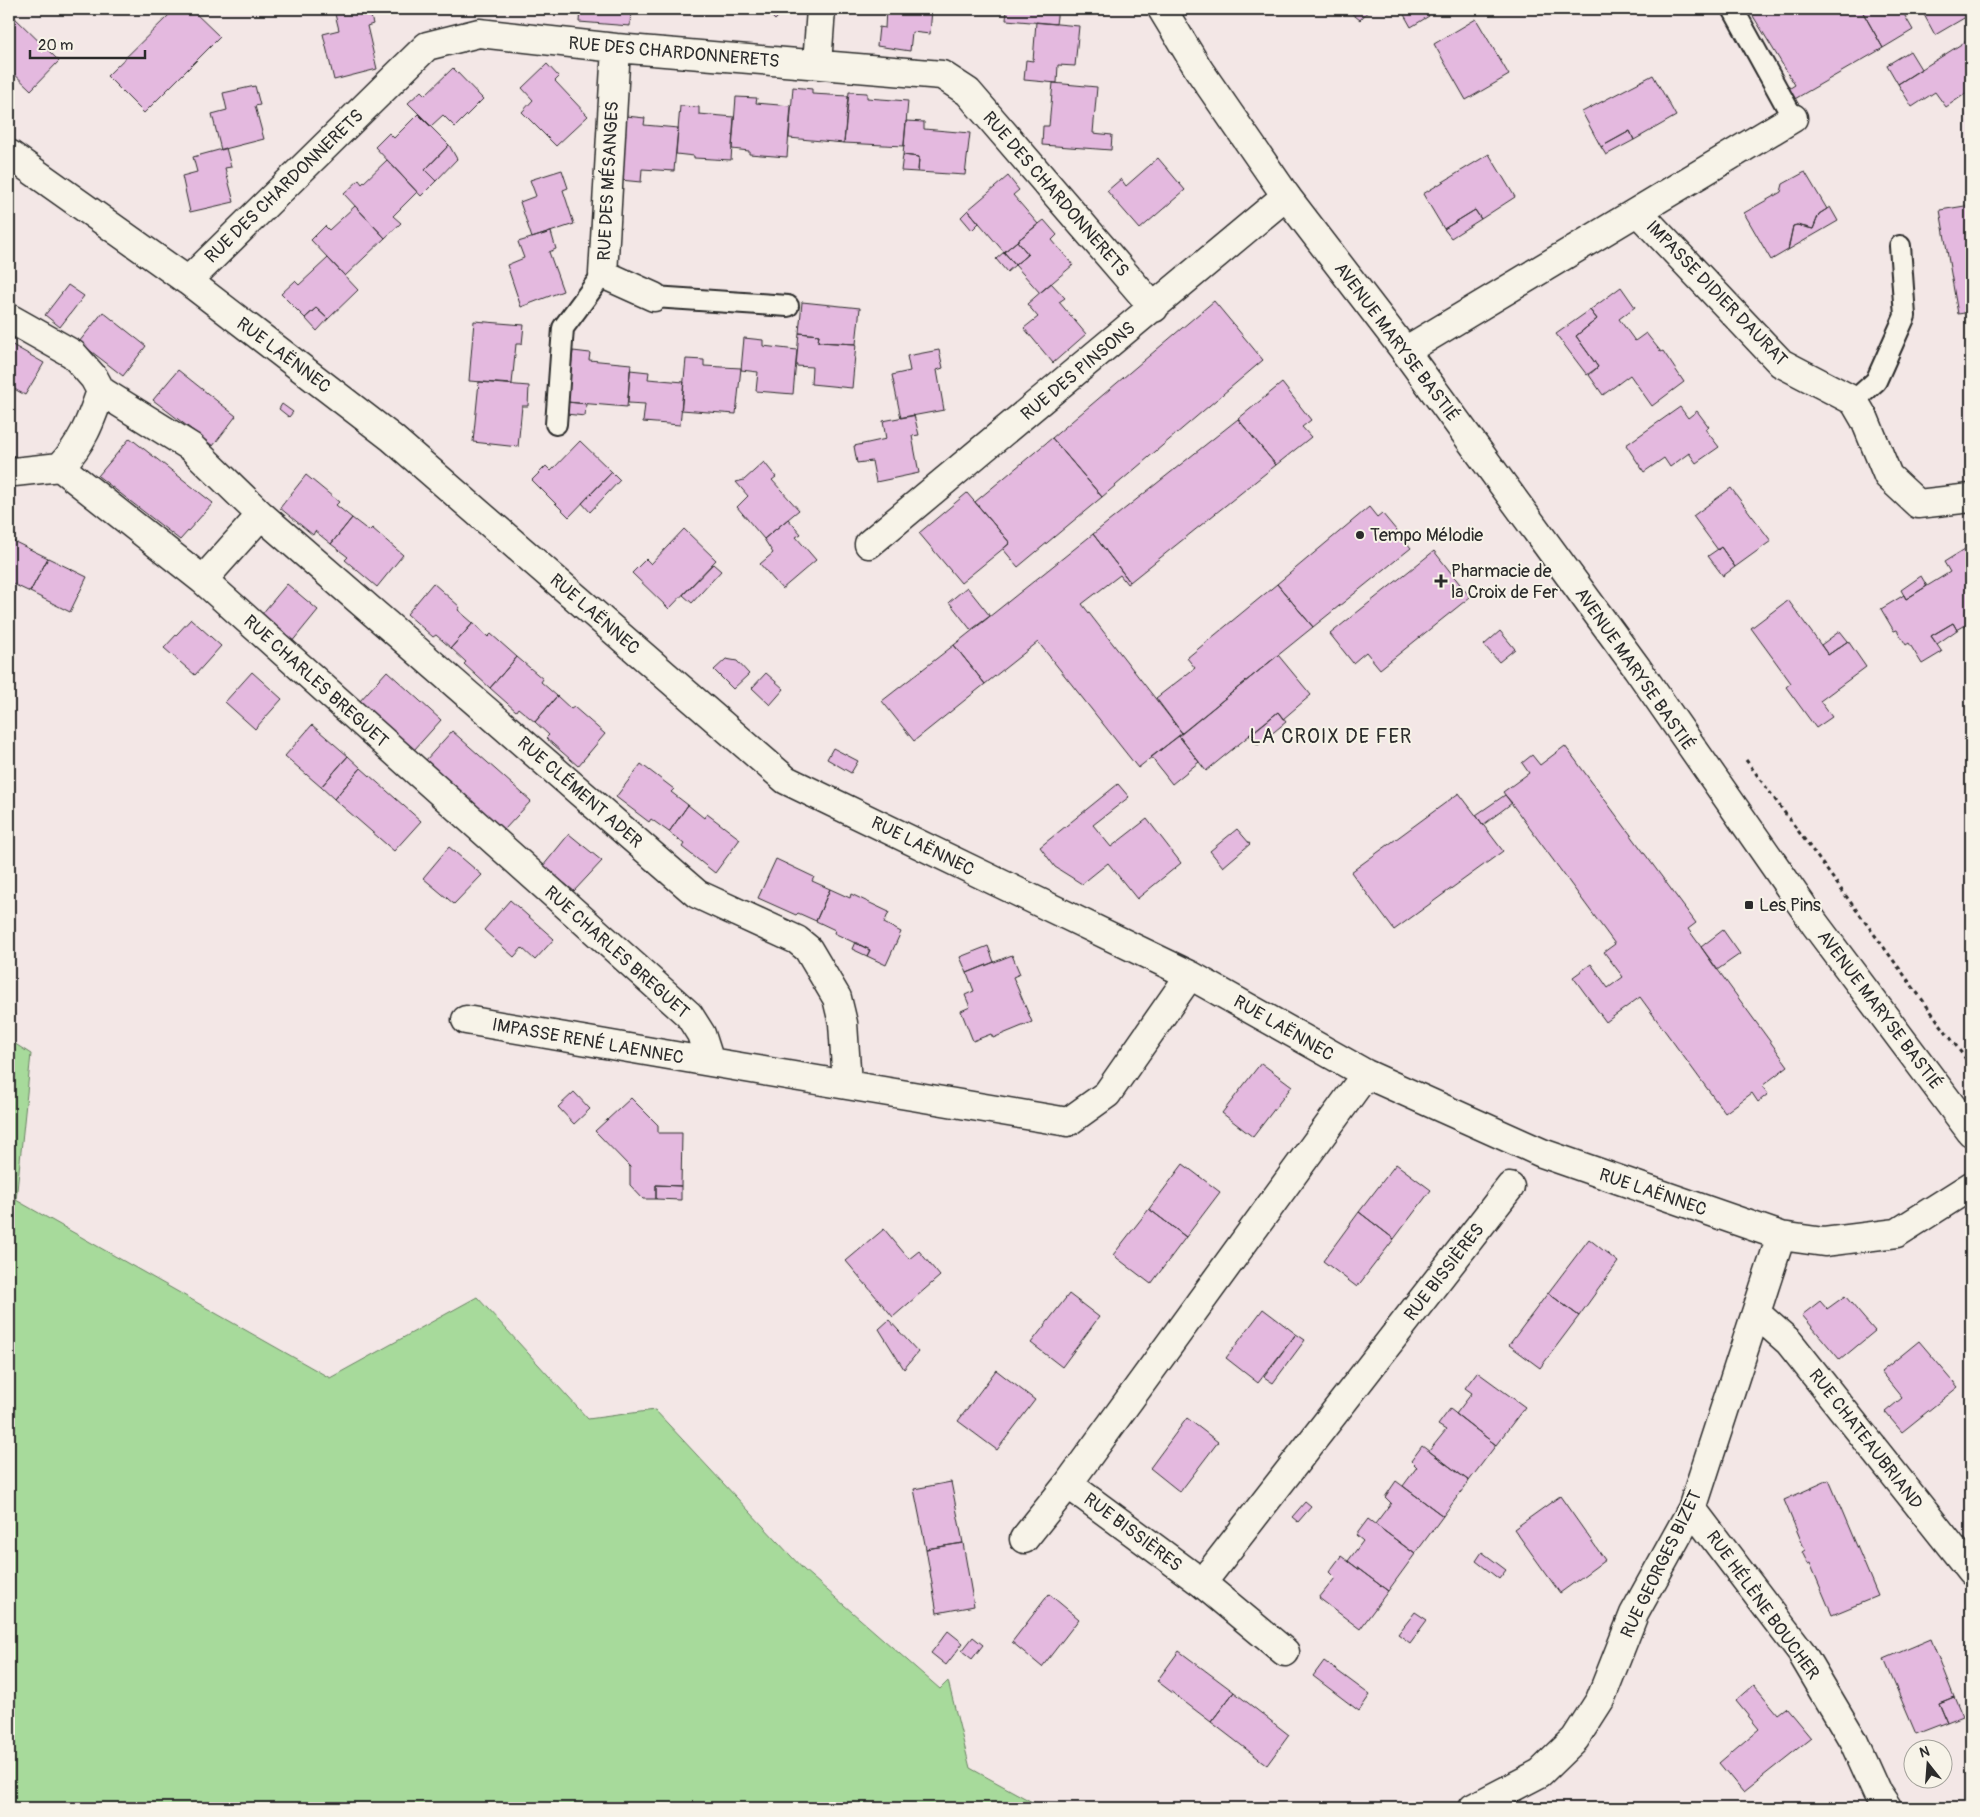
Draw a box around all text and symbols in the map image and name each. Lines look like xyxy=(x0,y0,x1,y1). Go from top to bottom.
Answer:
scale bar xyxy=(30,28,145,60)
street label: RUE DES CHARDONNERETS xyxy=(567,32,781,73)
text: 20 m xyxy=(38,36,73,55)
street label: RUE DES MÉSANGES xyxy=(593,101,624,261)
street label: RUE DES CHARDONNERETS xyxy=(200,104,369,268)
street label: RUE DES CHARDONNERETS xyxy=(977,107,1134,282)
street label: IMPASSE DIDIER DAURAT xyxy=(1641,216,1792,371)
street label: AVENUE MARYSE BASTIÉ xyxy=(1329,258,1464,427)
street label: RUE LAËNNEC xyxy=(232,312,335,398)
street label: RUE DES PINSONS xyxy=(1016,317,1140,426)
place label: Tempo Mélodie xyxy=(1370,524,1483,547)
marker: Tempo Mélodie xyxy=(1354,529,1366,541)
place label: Pharmacie de la Croix de Fer xyxy=(1451,560,1558,604)
street label: RUE LAËNNEC xyxy=(545,569,645,660)
marker: Pharmacie de la Croix de Fer xyxy=(1435,575,1447,587)
street label: AVENUE MARYSE BASTIÉ xyxy=(1570,583,1700,755)
street label: RUE CHARLES BREGUET xyxy=(238,610,393,753)
district label: LA CROIX DE FER xyxy=(1250,724,1412,749)
street label: RUE CLÉMENT ADER xyxy=(512,732,647,853)
street label: RUE LAËNNEC xyxy=(867,811,978,881)
street label: RUE CHARLES BREGUET xyxy=(539,881,694,1024)
place label: Les Pins xyxy=(1759,894,1821,917)
marker: Les Pins xyxy=(1743,899,1755,911)
street label: AVENUE MARYSE BASTIÉ xyxy=(1812,926,1947,1095)
street label: RUE LAËNNEC xyxy=(1229,990,1338,1066)
street label: IMPASSE RENÉ LAENNEC xyxy=(490,1013,686,1070)
street label: RUE LAËNNEC xyxy=(1596,1163,1710,1222)
street label: RUE BISSIÈRES xyxy=(1399,1219,1490,1326)
street label: RUE CHATEAUBRIAND xyxy=(1804,1364,1928,1514)
street label: RUE GEORGES BIZET xyxy=(1616,1487,1707,1642)
street label: RUE BISSIÈRES xyxy=(1079,1488,1186,1577)
street label: RUE HÉLÈNE BOUCHER xyxy=(1701,1526,1824,1684)
north arrow xyxy=(1902,1740,1952,1790)
text: N xyxy=(1917,1743,1931,1762)

